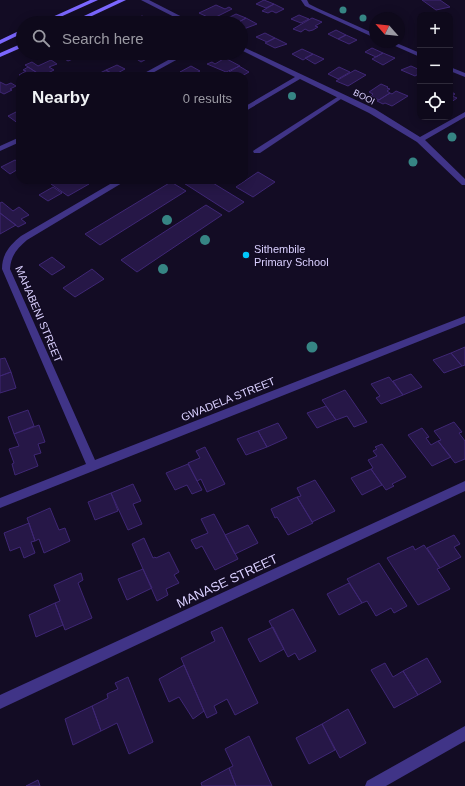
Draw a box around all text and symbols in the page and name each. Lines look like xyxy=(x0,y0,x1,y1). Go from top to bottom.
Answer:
north arrow xyxy=(369,12,405,48)
map controls xyxy=(417,12,453,120)
button: + xyxy=(417,12,453,48)
search box xyxy=(16,16,248,60)
icon: search xyxy=(30,27,52,49)
text: Search here xyxy=(62,30,144,47)
button: − xyxy=(417,48,453,84)
button: locate xyxy=(417,84,453,120)
street label: BOOI xyxy=(352,87,376,107)
text: Nearby xyxy=(32,88,90,107)
text: 0 results xyxy=(183,91,232,106)
place label: Sithembile Primary School xyxy=(254,243,329,268)
marker: Sithembile Primary School xyxy=(241,250,251,260)
street label: MAHABENI STREET xyxy=(13,264,65,364)
street label: GWADELA STREET xyxy=(179,375,277,423)
street label: MANASE STREET xyxy=(174,551,280,611)

